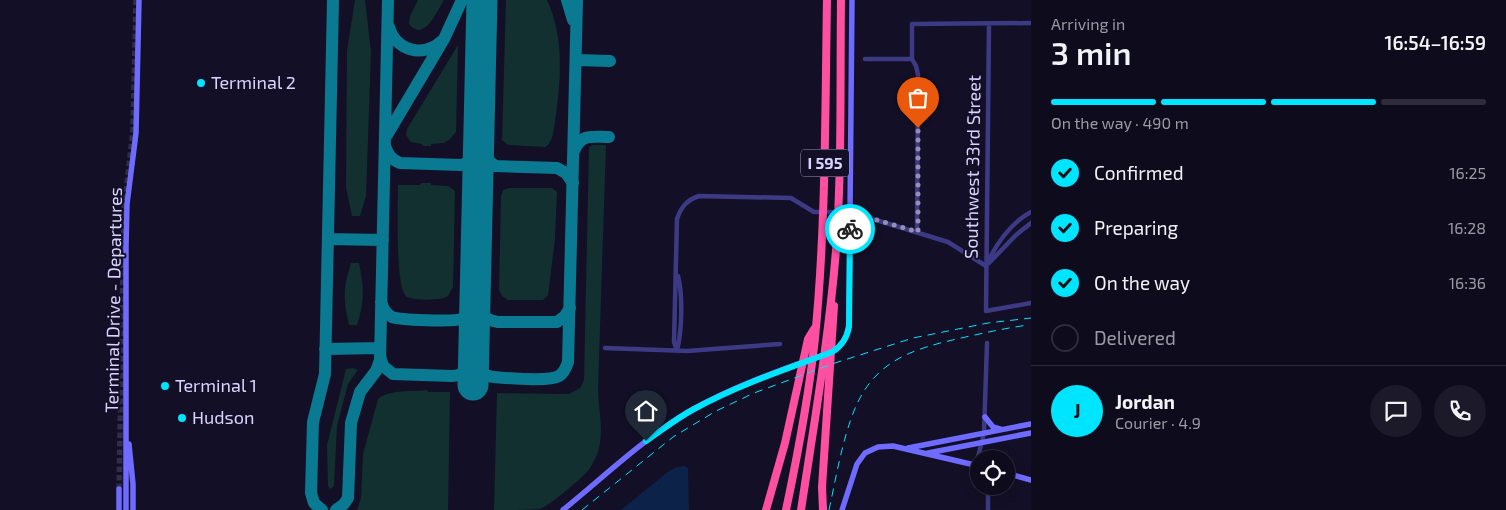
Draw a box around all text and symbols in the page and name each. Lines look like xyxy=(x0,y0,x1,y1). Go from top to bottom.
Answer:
text: Arriving in xyxy=(1051,14,1125,33)
text: 16:54–16:59 xyxy=(1385,31,1486,54)
text: 3 min xyxy=(1051,33,1132,71)
place label: Terminal 2 xyxy=(211,71,296,93)
street label: Southwest 33rd Street xyxy=(959,75,985,259)
marker: Terminal 2 xyxy=(195,77,207,89)
pin xyxy=(897,77,939,128)
icon: bag xyxy=(904,84,932,112)
text: On the way · 490 m xyxy=(1051,113,1189,132)
road number: I 595 xyxy=(801,150,849,177)
icon: check xyxy=(1051,159,1079,187)
text: Confirmed xyxy=(1094,161,1184,184)
text: 16:25 xyxy=(1449,163,1486,182)
street label: Terminal Drive - Departures xyxy=(100,187,126,413)
courier xyxy=(825,204,875,254)
icon: check xyxy=(1051,214,1079,242)
icon: bike xyxy=(836,215,864,243)
text: Preparing xyxy=(1094,216,1178,239)
text: 16:28 xyxy=(1448,218,1486,237)
icon: check xyxy=(1051,269,1079,297)
text: On the way xyxy=(1094,271,1190,294)
text: 16:36 xyxy=(1449,273,1486,292)
text: Delivered xyxy=(1094,326,1176,349)
place label: Terminal 1 xyxy=(175,374,257,396)
marker: Terminal 1 xyxy=(159,380,171,392)
button: chat xyxy=(1370,385,1422,437)
button: phone xyxy=(1434,385,1486,437)
pin xyxy=(625,390,667,441)
text: Jordan xyxy=(1115,390,1175,413)
icon: home xyxy=(632,397,660,425)
text: J xyxy=(1073,399,1081,422)
place label: Hudson xyxy=(192,406,254,428)
marker: Hudson xyxy=(176,412,188,424)
text: Courier · 4.9 xyxy=(1115,413,1201,432)
map controls xyxy=(970,450,1015,495)
button: locate xyxy=(970,450,1015,495)

